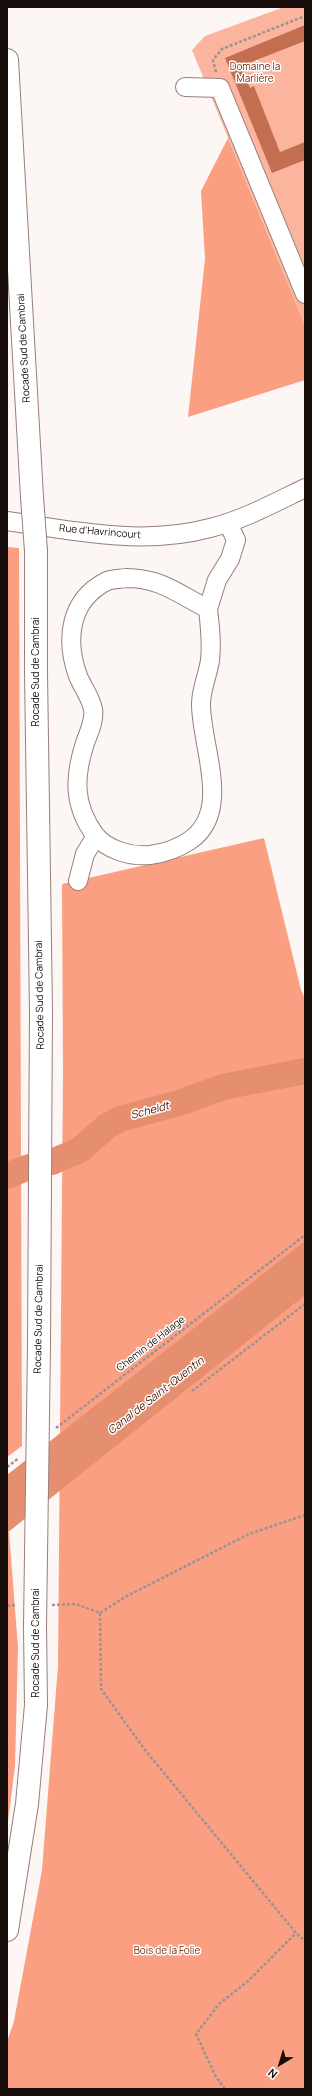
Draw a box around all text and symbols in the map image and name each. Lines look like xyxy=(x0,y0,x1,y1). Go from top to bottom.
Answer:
park label: Domaine la Marlière xyxy=(230,61,280,84)
street label: Rocade Sud de Cambrai xyxy=(15,293,33,403)
street label: Rue d'Havrincourt xyxy=(59,522,141,542)
street label: Rocade Sud de Cambrai xyxy=(30,617,42,727)
street label: Rocade Sud de Cambrai xyxy=(33,940,47,1050)
water label: Scheldt xyxy=(129,1100,171,1122)
street label: Rocade Sud de Cambrai xyxy=(32,1264,46,1374)
street label: Chemin de Halage xyxy=(114,1314,188,1374)
water label: Canal de Saint-Quentin xyxy=(105,1354,207,1438)
street label: Rocade Sud de Cambrai xyxy=(30,1588,42,1698)
park label: Bois de la Folie xyxy=(134,1945,200,1957)
north arrow xyxy=(260,2044,300,2084)
text: N xyxy=(265,2066,280,2082)

